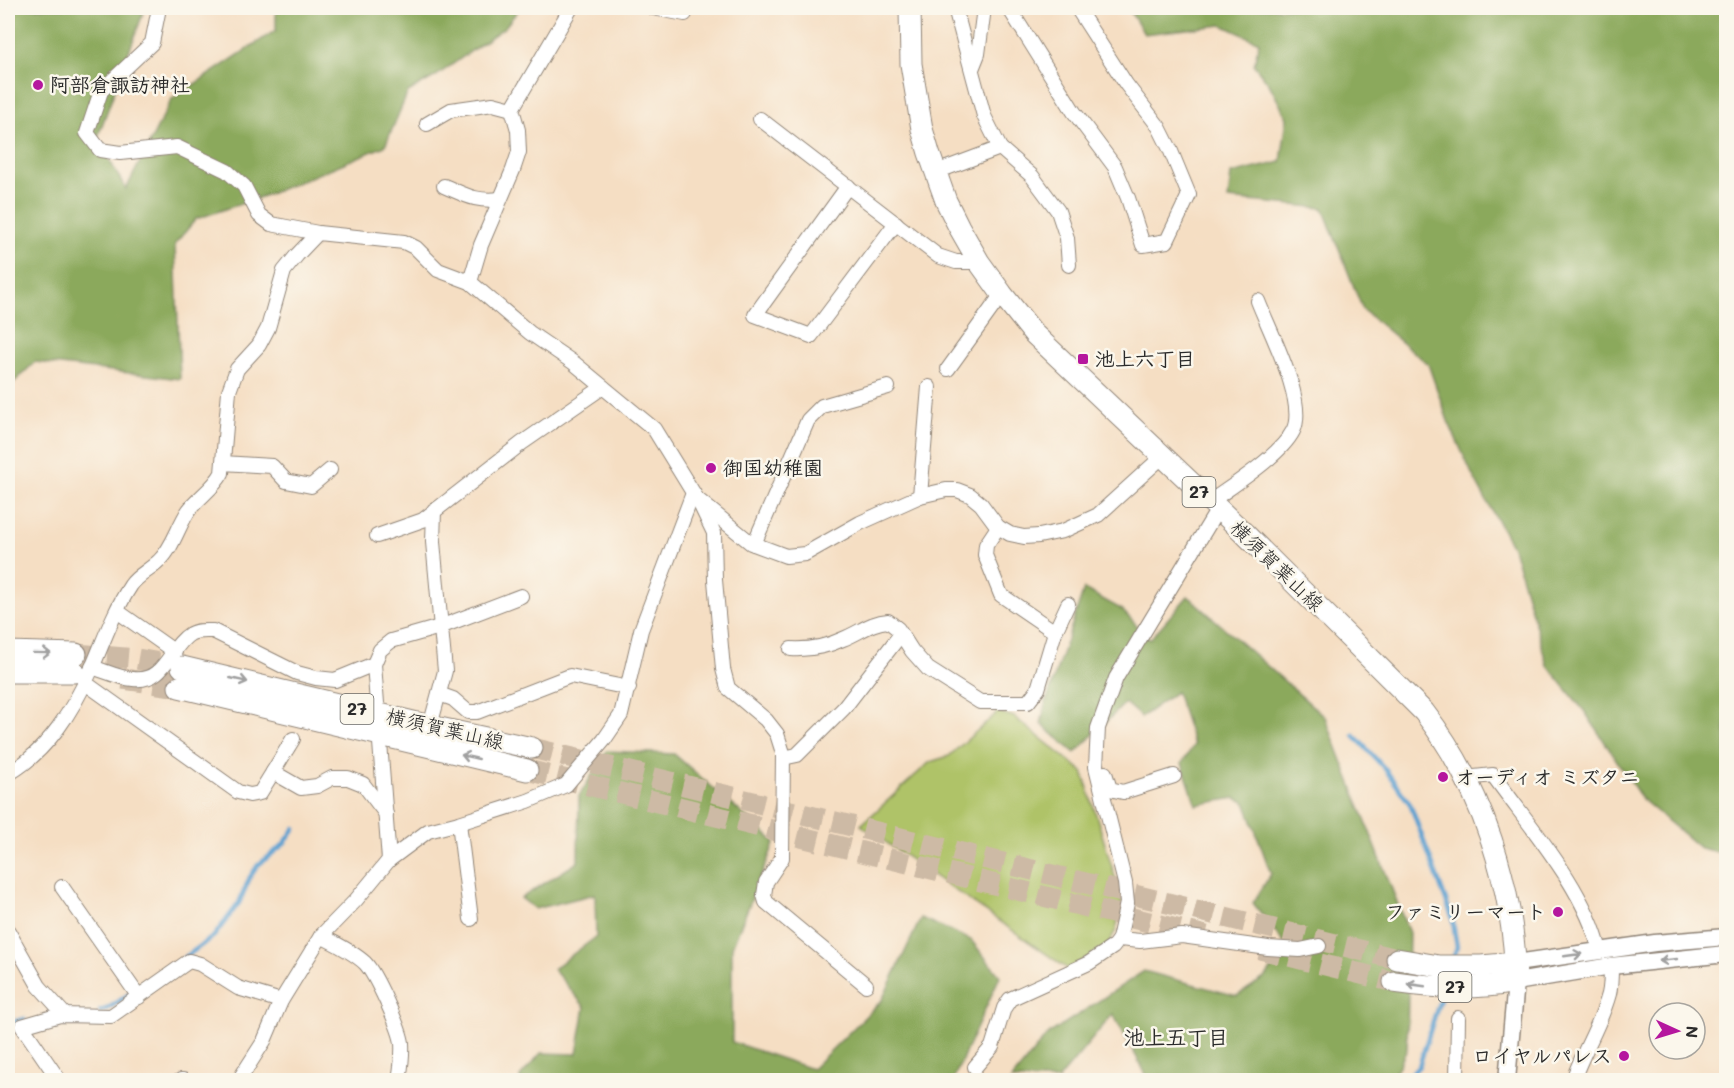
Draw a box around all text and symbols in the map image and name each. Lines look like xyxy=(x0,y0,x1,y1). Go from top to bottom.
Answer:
place label: 阿部倉諏訪神社 xyxy=(50,71,190,97)
marker: 阿部倉諏訪神社 xyxy=(31,78,45,92)
place label: 池上六丁目 xyxy=(1095,345,1195,371)
marker: 池上六丁目 xyxy=(1076,352,1090,366)
place label: 御国幼稚園 xyxy=(723,454,823,480)
marker: 御国幼稚園 xyxy=(704,461,718,475)
road number: 27 xyxy=(1182,477,1216,507)
street label: 横須賀葉山線 xyxy=(1226,514,1330,616)
one-way arrow xyxy=(31,647,51,659)
one-way arrow xyxy=(229,675,248,687)
road number: 27 xyxy=(340,694,374,724)
street label: 横須賀葉山線 xyxy=(384,702,507,754)
one-way arrow xyxy=(460,750,479,762)
place label: オーディオ ミズタニ xyxy=(1455,763,1640,789)
marker: オーディオ ミズタニ xyxy=(1436,770,1450,784)
place label: ファミリーマート xyxy=(1385,898,1546,924)
marker: ファミリーマート xyxy=(1551,905,1565,919)
one-way arrow xyxy=(1563,949,1583,960)
one-way arrow xyxy=(1659,954,1679,965)
road number: 27 xyxy=(1438,972,1472,1002)
one-way arrow xyxy=(1407,979,1426,990)
north arrow xyxy=(1647,1001,1707,1061)
district label: 池上五丁目 xyxy=(1124,1023,1229,1050)
text: N xyxy=(1682,1025,1703,1039)
place label: ロイヤルパレス xyxy=(1472,1042,1612,1068)
marker: ロイヤルパレス xyxy=(1617,1049,1631,1063)

